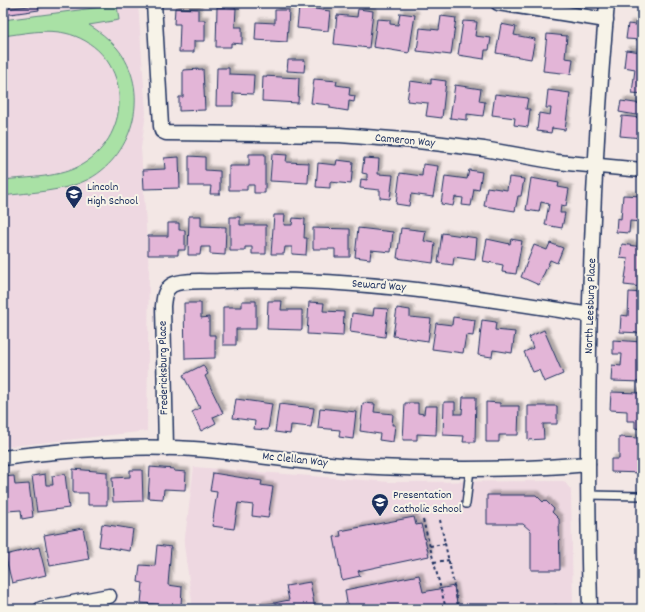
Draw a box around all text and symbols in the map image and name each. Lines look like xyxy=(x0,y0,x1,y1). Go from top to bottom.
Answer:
street label: Cameron Way xyxy=(374,130,437,152)
place label: Lincoln High School xyxy=(87,179,138,210)
school or university icon: Lincoln High School xyxy=(64,184,84,209)
street label: North Leesburg Place xyxy=(581,258,601,354)
street label: Seward Way xyxy=(351,276,408,296)
street label: Fredericksburg Place xyxy=(155,321,173,415)
street label: Mc Clellan Way xyxy=(261,448,330,472)
place label: Presentation Catholic School xyxy=(393,487,462,518)
school or university icon: Presentation Catholic School xyxy=(370,492,390,517)

